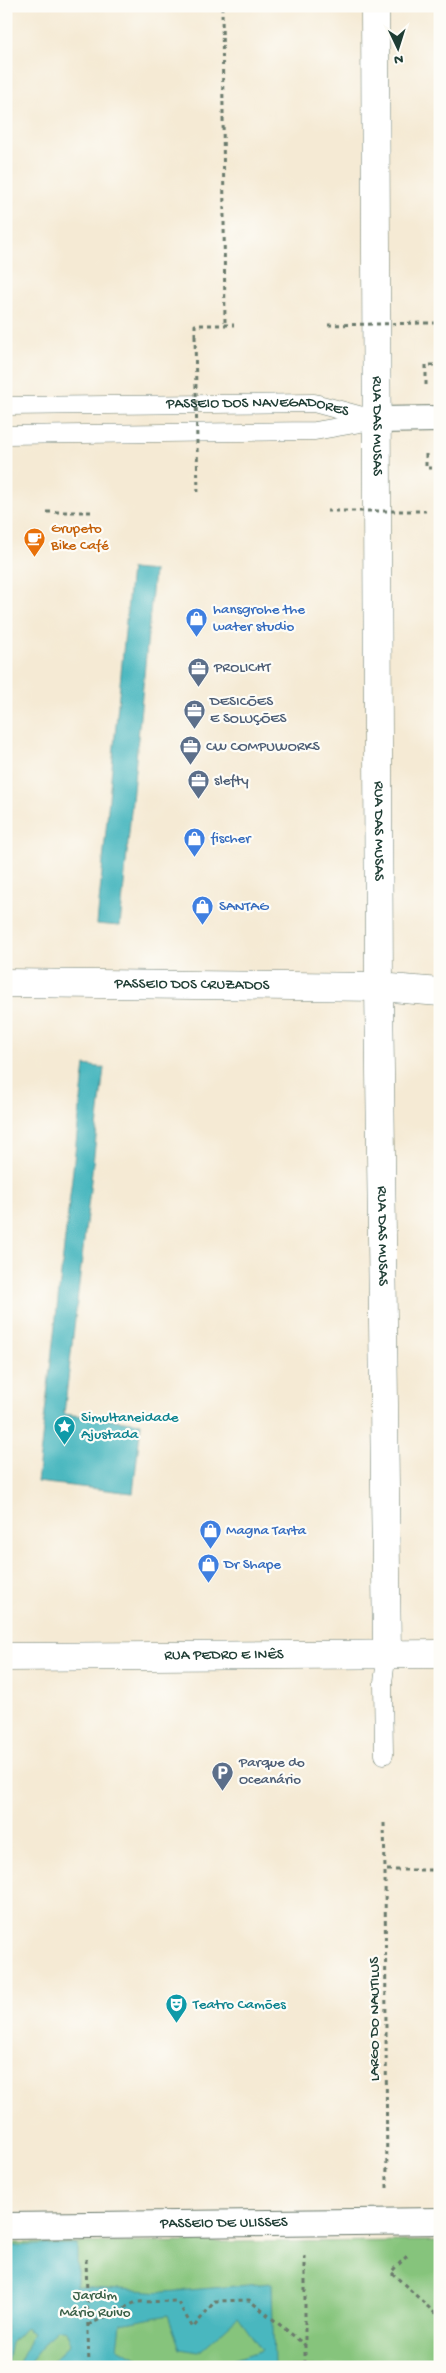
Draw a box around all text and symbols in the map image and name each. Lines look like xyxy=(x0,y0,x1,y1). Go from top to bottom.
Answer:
north arrow xyxy=(374,22,424,72)
text: N xyxy=(394,50,404,67)
street label: RUA DAS MUSAS xyxy=(368,376,386,476)
street label: PASSEIO DOS NAVEGADORES xyxy=(165,394,351,421)
place label: Grupeto Bike Café xyxy=(50,520,109,555)
cafe icon: Grupeto Bike Café xyxy=(23,526,47,557)
place label: hansgrohe the water studio xyxy=(213,601,305,636)
shop icon: hansgrohe the water studio xyxy=(185,607,209,638)
office icon: PROLICHT xyxy=(186,656,210,687)
place label: PROLICHT xyxy=(213,659,272,677)
place label: DESICÕES E SOLUÇÕES xyxy=(209,693,287,728)
office icon: DESICÕES E SOLUÇÕES xyxy=(182,699,206,730)
office icon: CW COMPUWORKS xyxy=(178,735,202,766)
place label: CW COMPUWORKS xyxy=(206,738,320,756)
office icon: slefty xyxy=(186,769,210,800)
place label: slefty xyxy=(214,772,249,790)
street label: RUA DAS MUSAS xyxy=(369,781,388,881)
shop icon: fischer xyxy=(183,827,207,858)
place label: fischer xyxy=(210,830,252,848)
shop icon: SANTAG xyxy=(191,895,215,926)
place label: SANTAG xyxy=(219,898,269,916)
street label: PASSEIO DOS CRUZADOS xyxy=(113,975,270,995)
street label: RUA DAS MUSAS xyxy=(372,1186,392,1286)
place label: Simultaneidade Ajustada xyxy=(81,1409,179,1444)
place icon: Simultaneidade Ajustada xyxy=(53,1415,77,1446)
shop icon: Magna Tarta xyxy=(198,1519,222,1550)
place label: Magna Tarta xyxy=(226,1522,307,1540)
shop icon: Dr Shape xyxy=(196,1553,220,1584)
place label: Dr Shape xyxy=(223,1556,281,1574)
street label: RUA PEDRO E INÊS xyxy=(164,1646,284,1665)
place label: Parque do Oceanário xyxy=(238,1754,305,1789)
parking icon: Parque do Oceanário xyxy=(211,1760,235,1791)
street label: LARGO DO NAUTILUS xyxy=(366,1957,384,2081)
theatre icon: Teatro Camões xyxy=(165,1993,189,2024)
place label: Teatro Camões xyxy=(192,1996,286,2014)
street label: PASSEIO DE ULISSES xyxy=(159,2214,288,2233)
park label: Jardim Mário Ruivo xyxy=(59,2287,131,2322)

